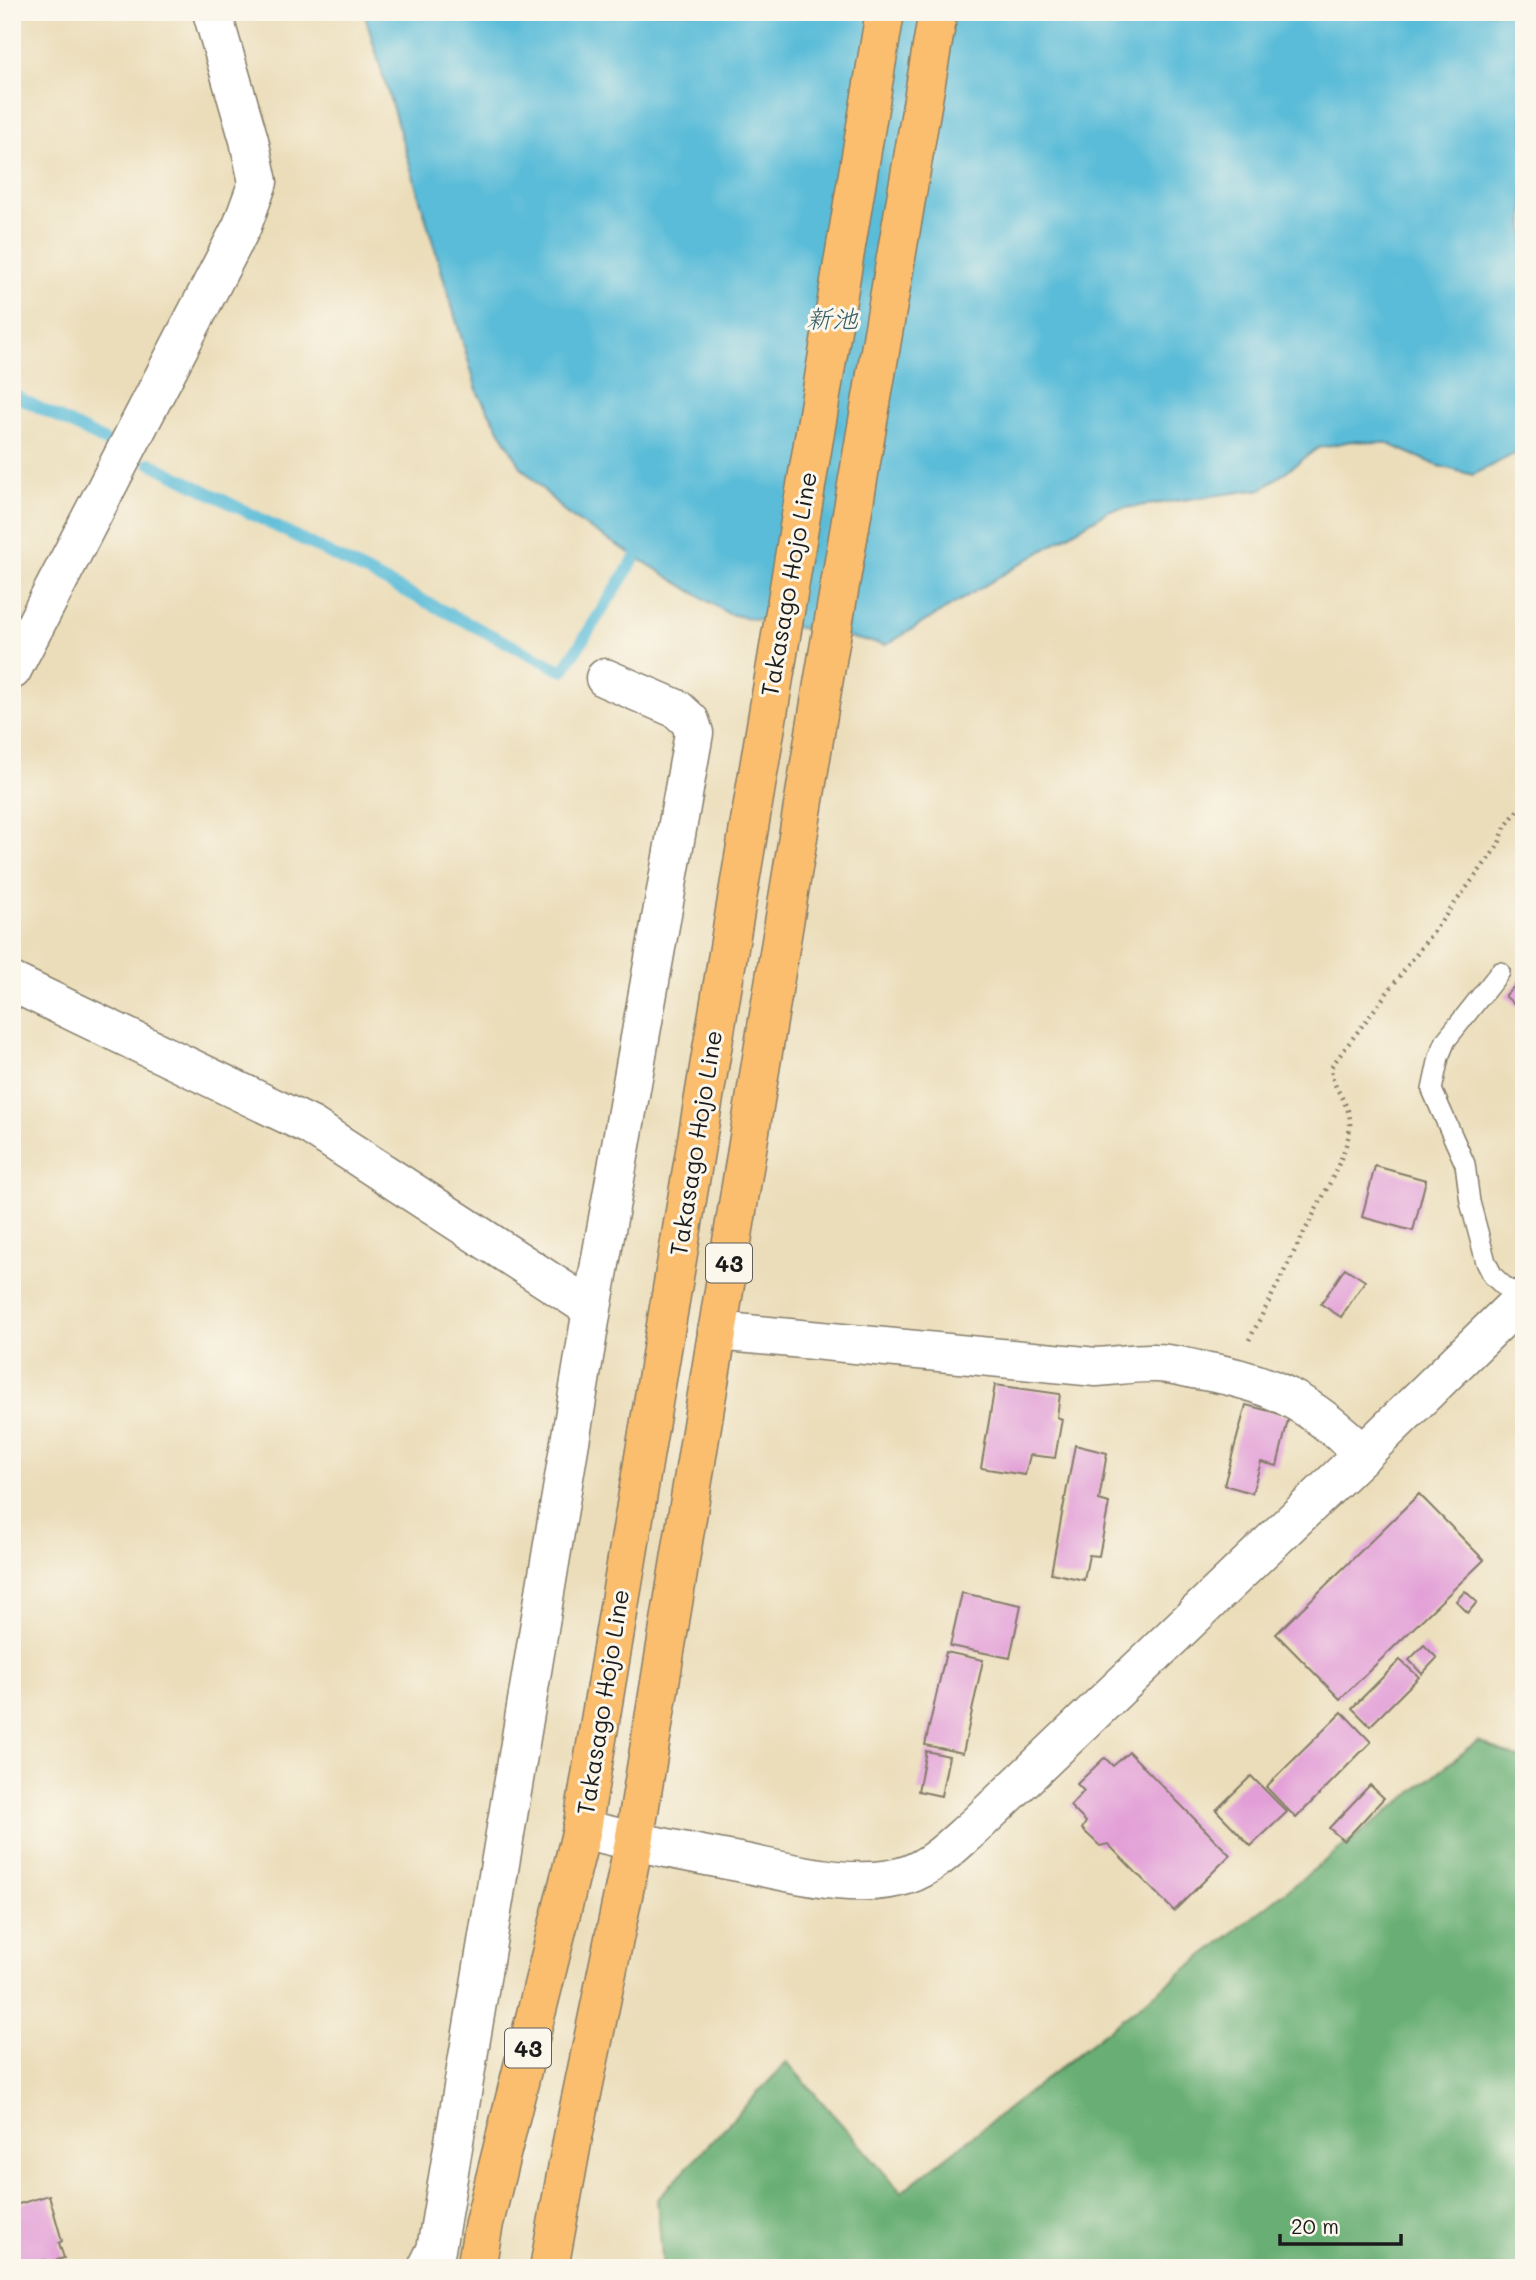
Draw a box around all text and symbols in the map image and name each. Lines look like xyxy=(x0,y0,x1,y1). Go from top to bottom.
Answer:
water label: 新池 xyxy=(806,301,859,335)
street label: Takasago Hojo Line xyxy=(753,469,823,699)
street label: Takasago Hojo Line xyxy=(662,1028,728,1258)
road number: 43 xyxy=(706,1244,752,1282)
street label: Takasago Hojo Line xyxy=(569,1587,635,1817)
road number: 43 xyxy=(505,2028,551,2068)
scale bar xyxy=(1280,2203,1401,2247)
text: 20 m xyxy=(1291,2212,1339,2239)

